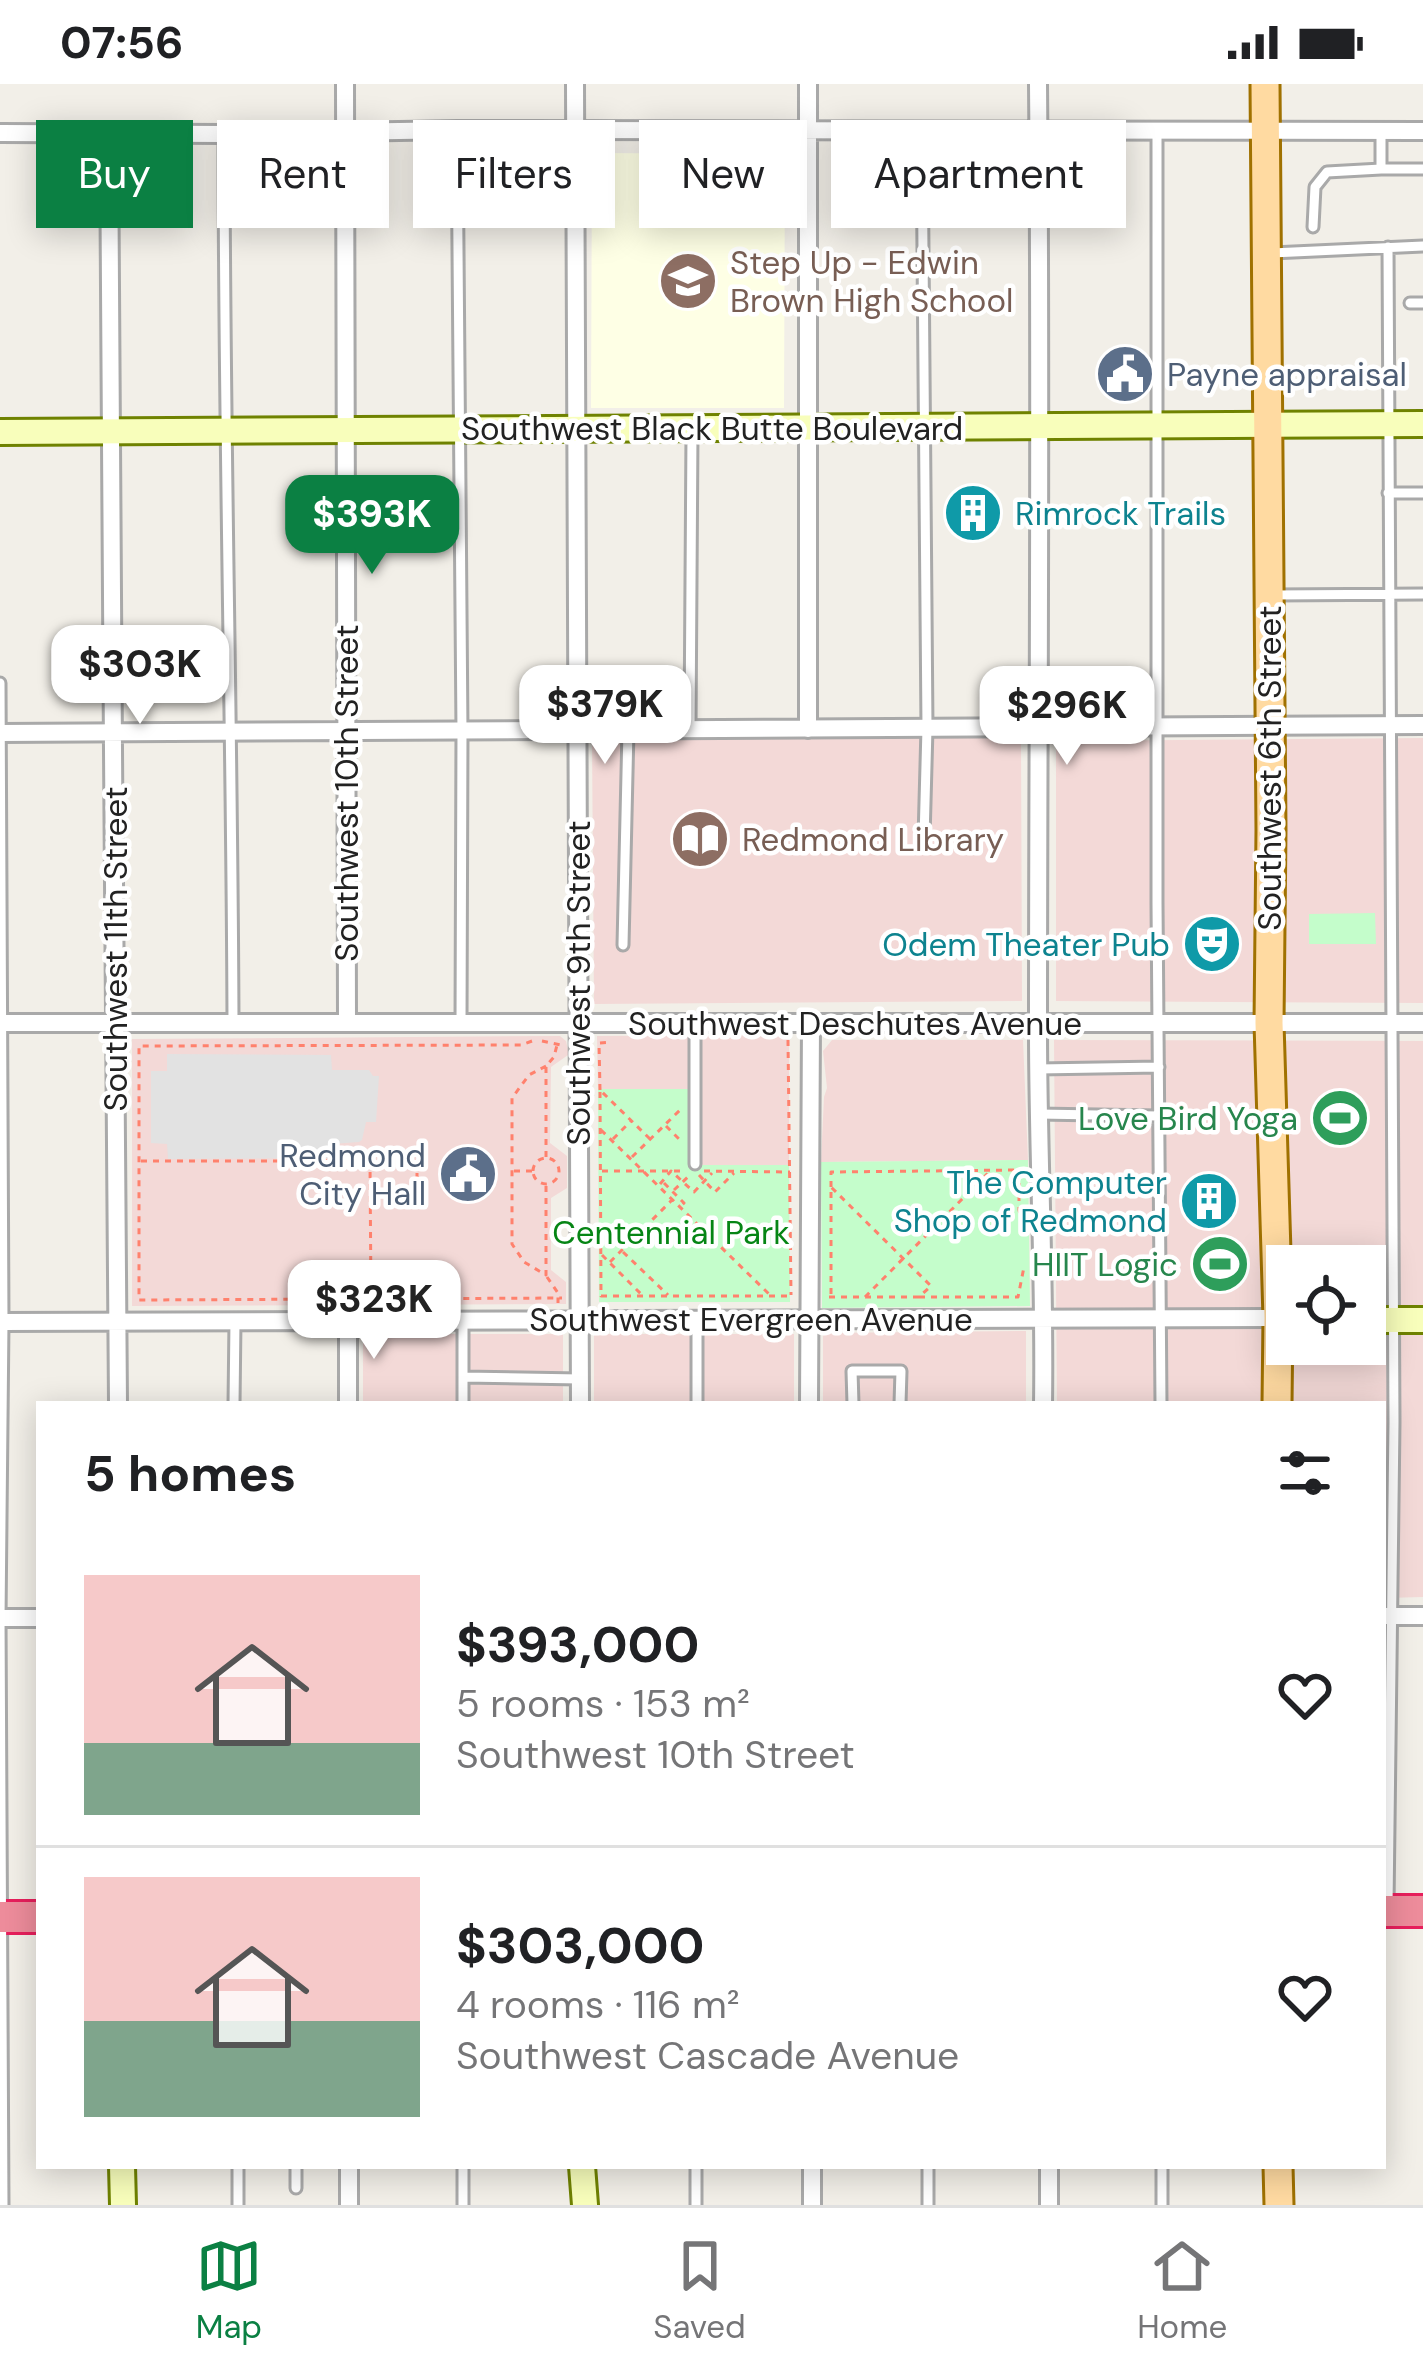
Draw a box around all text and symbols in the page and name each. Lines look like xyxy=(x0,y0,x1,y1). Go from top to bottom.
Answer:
text: 07:56 xyxy=(60,13,184,72)
chip: Buy xyxy=(36,120,193,228)
chip: Rent xyxy=(217,120,389,228)
chip: Filters xyxy=(413,120,615,228)
chip: New xyxy=(639,120,807,228)
chip: Apartment xyxy=(831,120,1126,228)
place label: Step Up - Edwin Brown High School xyxy=(730,241,1013,322)
school or university icon: Step Up - Edwin Brown High School xyxy=(657,250,719,312)
public building icon: Payne appraisal xyxy=(1094,343,1156,405)
place label: Payne appraisal xyxy=(1167,353,1407,396)
street label: Southwest Black Butte Boulevard xyxy=(461,407,963,450)
pin: $393K xyxy=(288,475,456,577)
building icon: Rimrock Trails xyxy=(942,482,1004,544)
text: $393K xyxy=(312,488,432,539)
place label: Rimrock Trails xyxy=(1015,492,1226,535)
street label: Southwest 6th Street xyxy=(1248,605,1291,931)
street label: Southwest 10th Street xyxy=(325,624,368,962)
pin: $303K xyxy=(56,625,224,727)
text: $303K xyxy=(78,638,202,689)
pin: $379K xyxy=(521,665,689,767)
pin: $296K xyxy=(983,666,1151,768)
text: $379K xyxy=(546,678,664,729)
text: $296K xyxy=(1007,679,1127,730)
street label: Southwest 11th Street xyxy=(94,786,137,1112)
library icon: Redmond Library xyxy=(669,808,731,870)
place label: Redmond Library xyxy=(742,818,1004,861)
street label: Southwest 9th Street xyxy=(557,820,600,1146)
theatre icon: Odem Theater Pub xyxy=(1181,913,1243,975)
place label: Odem Theater Pub xyxy=(882,923,1170,966)
street label: Southwest Deschutes Avenue xyxy=(628,1002,1082,1045)
sports icon: Love Bird Yoga xyxy=(1309,1087,1371,1149)
place label: Love Bird Yoga xyxy=(1078,1097,1298,1140)
place label: Redmond City Hall xyxy=(279,1134,426,1215)
public building icon: Redmond City Hall xyxy=(437,1143,499,1205)
place label: The Computer Shop of Redmond xyxy=(894,1161,1167,1242)
building icon: The Computer Shop of Redmond xyxy=(1178,1170,1240,1232)
park label: Centennial Park xyxy=(552,1211,790,1254)
sports icon: HIIT Logic xyxy=(1189,1233,1251,1295)
place label: HIIT Logic xyxy=(1032,1243,1178,1286)
map controls xyxy=(1266,1245,1386,1365)
button: locate xyxy=(1266,1245,1386,1365)
pin: $323K xyxy=(290,1260,458,1362)
text: $323K xyxy=(315,1273,433,1324)
street label: Southwest Evergreen Avenue xyxy=(529,1298,973,1341)
text: 5 homes xyxy=(84,1440,296,1507)
icon: filters xyxy=(1272,1440,1338,1506)
text: $393,000 xyxy=(456,1611,699,1678)
icon: home xyxy=(180,1623,324,1767)
icon: heart xyxy=(1272,1662,1338,1728)
text: 5 rooms · 153 m² xyxy=(456,1678,750,1729)
text: Southwest 10th Street xyxy=(456,1729,855,1780)
text: $303,000 xyxy=(456,1912,704,1979)
icon: home xyxy=(180,1925,324,2069)
icon: heart xyxy=(1272,1964,1338,2030)
text: 4 rooms · 116 m² xyxy=(456,1979,740,2030)
text: Southwest Cascade Avenue xyxy=(456,2030,959,2081)
tab: Map xyxy=(196,2233,262,2348)
tab: Saved xyxy=(653,2233,746,2348)
tab: Home xyxy=(1137,2233,1227,2348)

